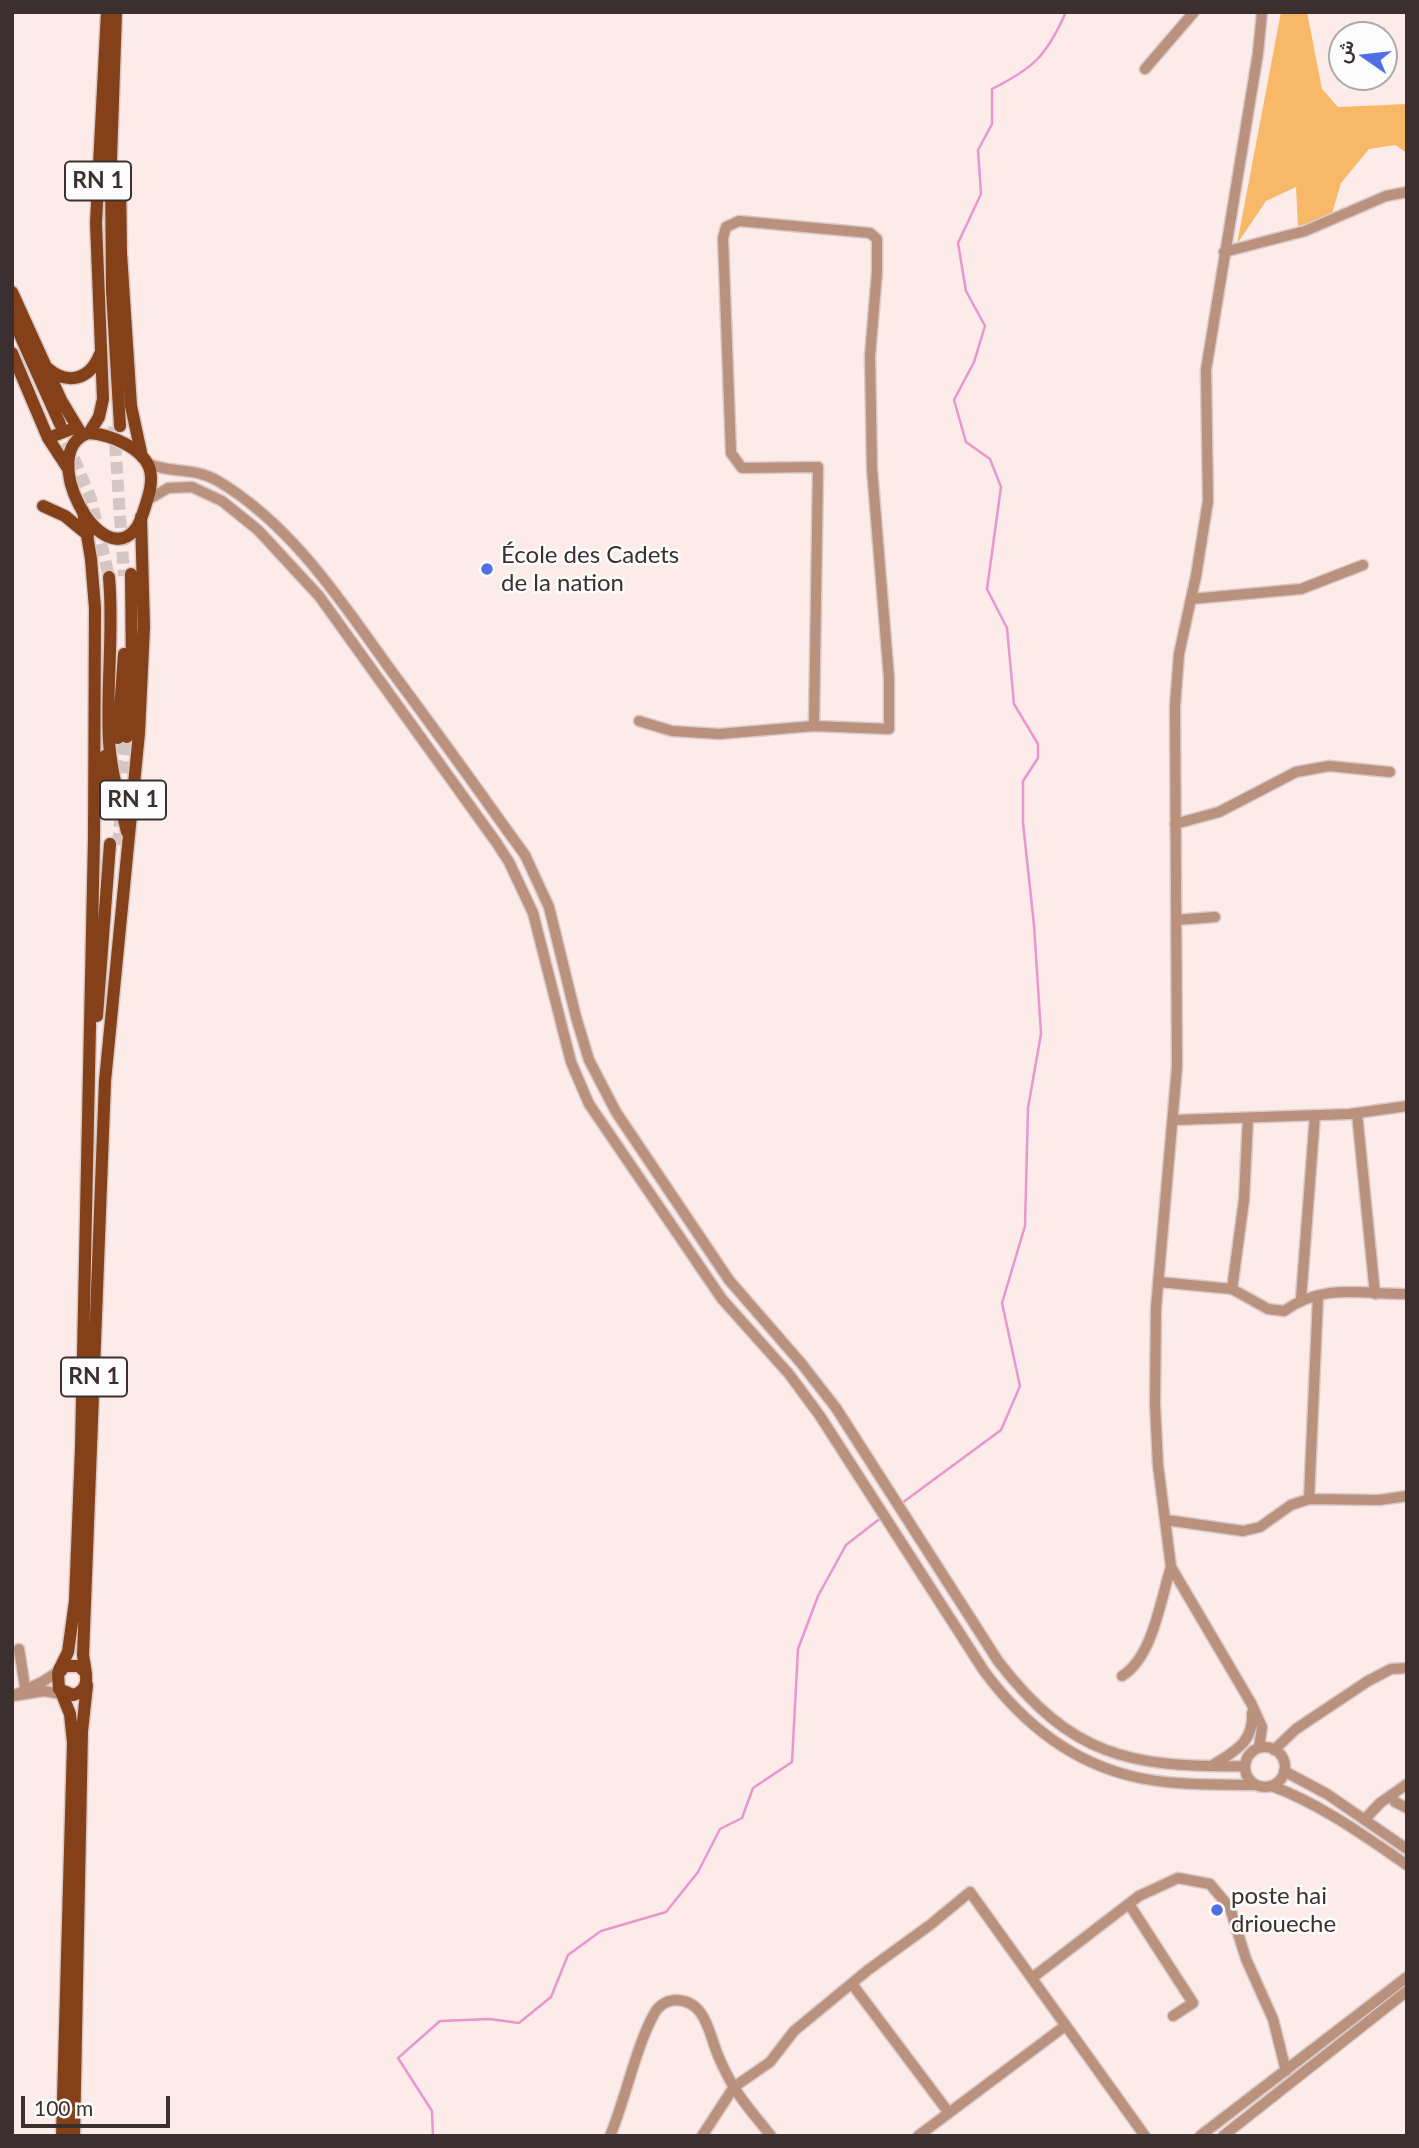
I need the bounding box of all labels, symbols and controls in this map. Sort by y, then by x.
north arrow [1328,21,1398,91]
text: ش [1330,37,1358,65]
road number: RN 1 [65,162,131,200]
place label: École des Cadets de la nation [501,541,679,597]
marker: École des Cadets de la nation [479,561,495,577]
road number: RN 1 [100,780,166,820]
road number: RN 1 [61,1358,127,1396]
place label: poste hai drioueche [1231,1882,1336,1938]
marker: poste hai drioueche [1209,1902,1225,1918]
scale bar [24,2082,173,2126]
text: 100 m [34,2095,93,2120]

